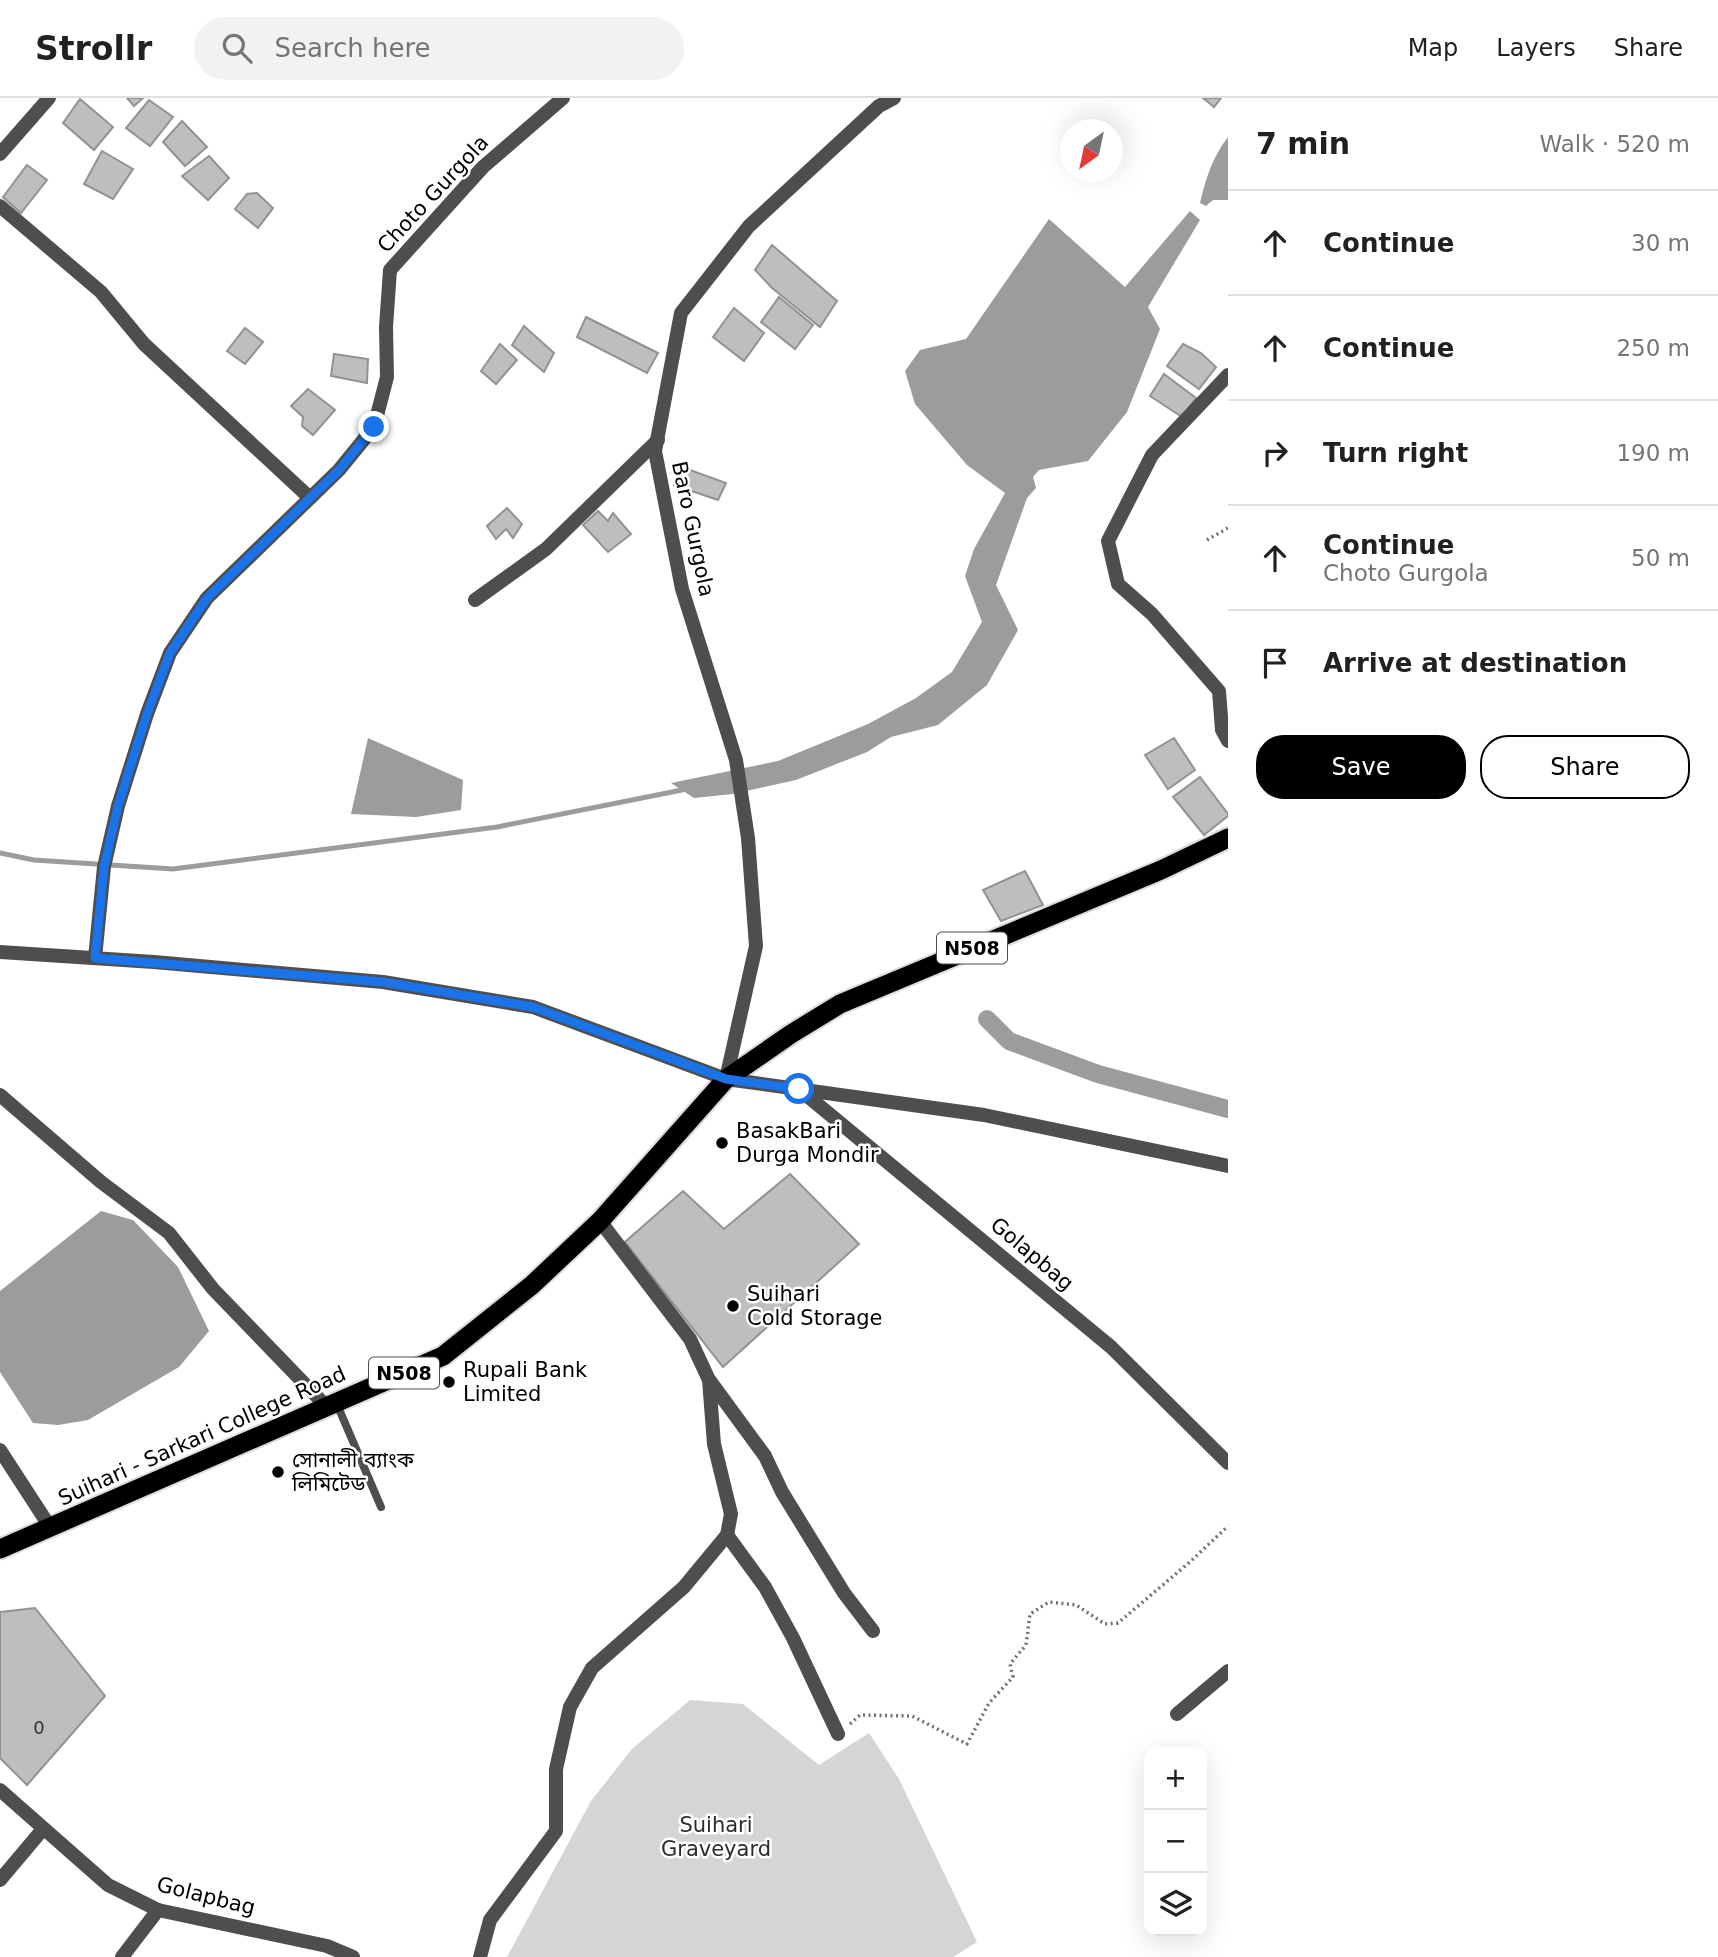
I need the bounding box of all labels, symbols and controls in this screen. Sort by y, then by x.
search box [194,17,684,80]
text: Strollr [35,29,152,68]
icon: search [218,29,256,67]
text: Search here [274,33,431,63]
text: Map [1408,34,1458,62]
text: Layers [1496,34,1576,62]
text: Share [1614,34,1683,62]
north arrow [1060,119,1123,182]
text: 7 min [1256,126,1350,161]
street label: Choto Gurgola [373,130,493,258]
text: Walk · 520 m [1539,131,1690,157]
icon: ahead [1256,224,1294,262]
text: Continue [1323,228,1454,258]
text: 30 m [1631,230,1690,256]
icon: ahead [1256,329,1294,367]
text: Continue [1323,333,1454,363]
text: 250 m [1616,335,1690,361]
route end [358,411,389,442]
icon: right [1256,434,1294,472]
text: Turn right [1323,438,1468,468]
text: 190 m [1616,440,1690,466]
street label: Baro Gurgola [667,459,719,599]
text: Continue [1323,530,1454,560]
icon: ahead [1256,539,1294,577]
text: 50 m [1631,545,1690,571]
text: Choto Gurgola [1323,560,1489,586]
icon: arrive [1256,644,1294,682]
text: Arrive at destination [1323,648,1627,678]
button: Save [1256,735,1466,799]
button: Share [1480,735,1690,799]
road number: N508 [937,932,1007,964]
route start [783,1073,814,1104]
place label: BasakBari Durga Mondir [736,1119,879,1167]
marker: BasakBari Durga Mondir [714,1135,730,1151]
street label: Golapbag [986,1212,1078,1296]
place label: Suihari Cold Storage [747,1282,883,1330]
marker: Suihari Cold Storage [725,1298,741,1314]
road number: N508 [369,1358,439,1388]
place label: Rupali Bank Limited [463,1358,588,1406]
street label: Suihari - Sarkari College Road [54,1362,350,1510]
marker: Rupali Bank Limited [441,1374,457,1390]
place label: সোনালী ব্যাংক লিমিটেড [291,1448,415,1496]
marker: সোনালী ব্যাংক লিমিটেড [270,1464,286,1480]
house number: 0 [33,1717,45,1738]
map controls [1144,1747,1207,1936]
button: + [1144,1747,1207,1810]
button: − [1144,1810,1207,1873]
park label: Suihari Graveyard [661,1813,771,1861]
street label: Golapbag [154,1872,258,1920]
button: layers [1144,1873,1207,1936]

